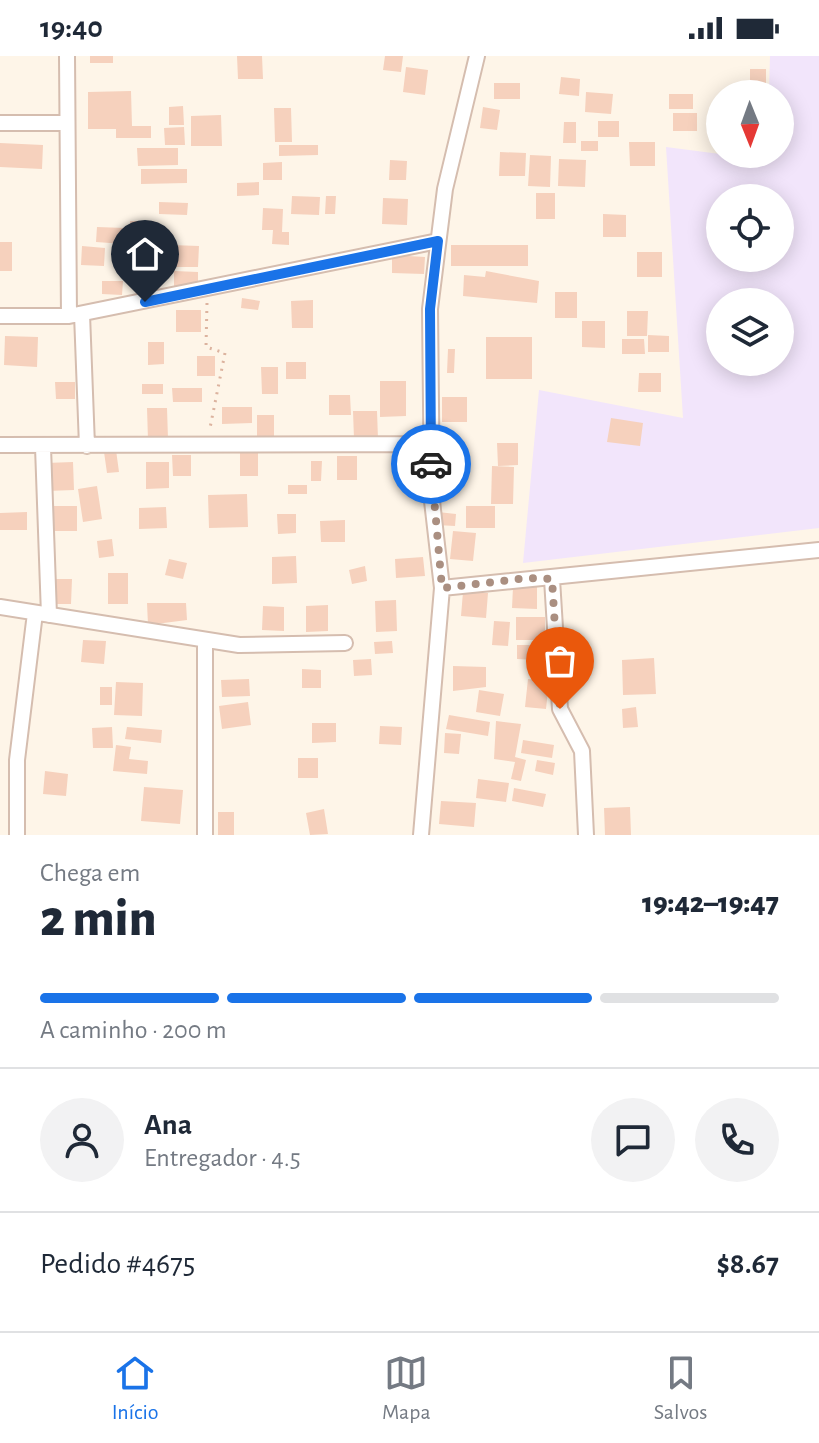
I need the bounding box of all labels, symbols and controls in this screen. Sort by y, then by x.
text: 19:40 [40,13,103,43]
north arrow [706,80,794,168]
map controls [706,80,794,376]
button: locate [706,184,794,272]
pin [111,220,179,302]
icon: home [123,232,167,276]
button: layers [706,288,794,376]
courier [391,424,471,504]
icon: car [409,442,453,486]
pin [526,627,594,709]
icon: bag [538,639,582,683]
text: Chega em [40,860,140,886]
text: 19:42–19:47 [642,888,779,918]
text: 2 min [40,893,156,945]
text: A caminho · 200 m [40,1017,227,1043]
button: person [40,1098,124,1182]
button: chat [591,1098,675,1182]
button: phone [695,1098,779,1182]
text: Ana [144,1110,192,1140]
text: Entregador · 4.5 [144,1145,301,1171]
text: Pedido #4675 [40,1249,195,1279]
text: $8.67 [716,1249,779,1279]
tab: Início [112,1351,159,1425]
tab: Mapa [382,1351,431,1425]
tab: Salvos [654,1351,707,1425]

